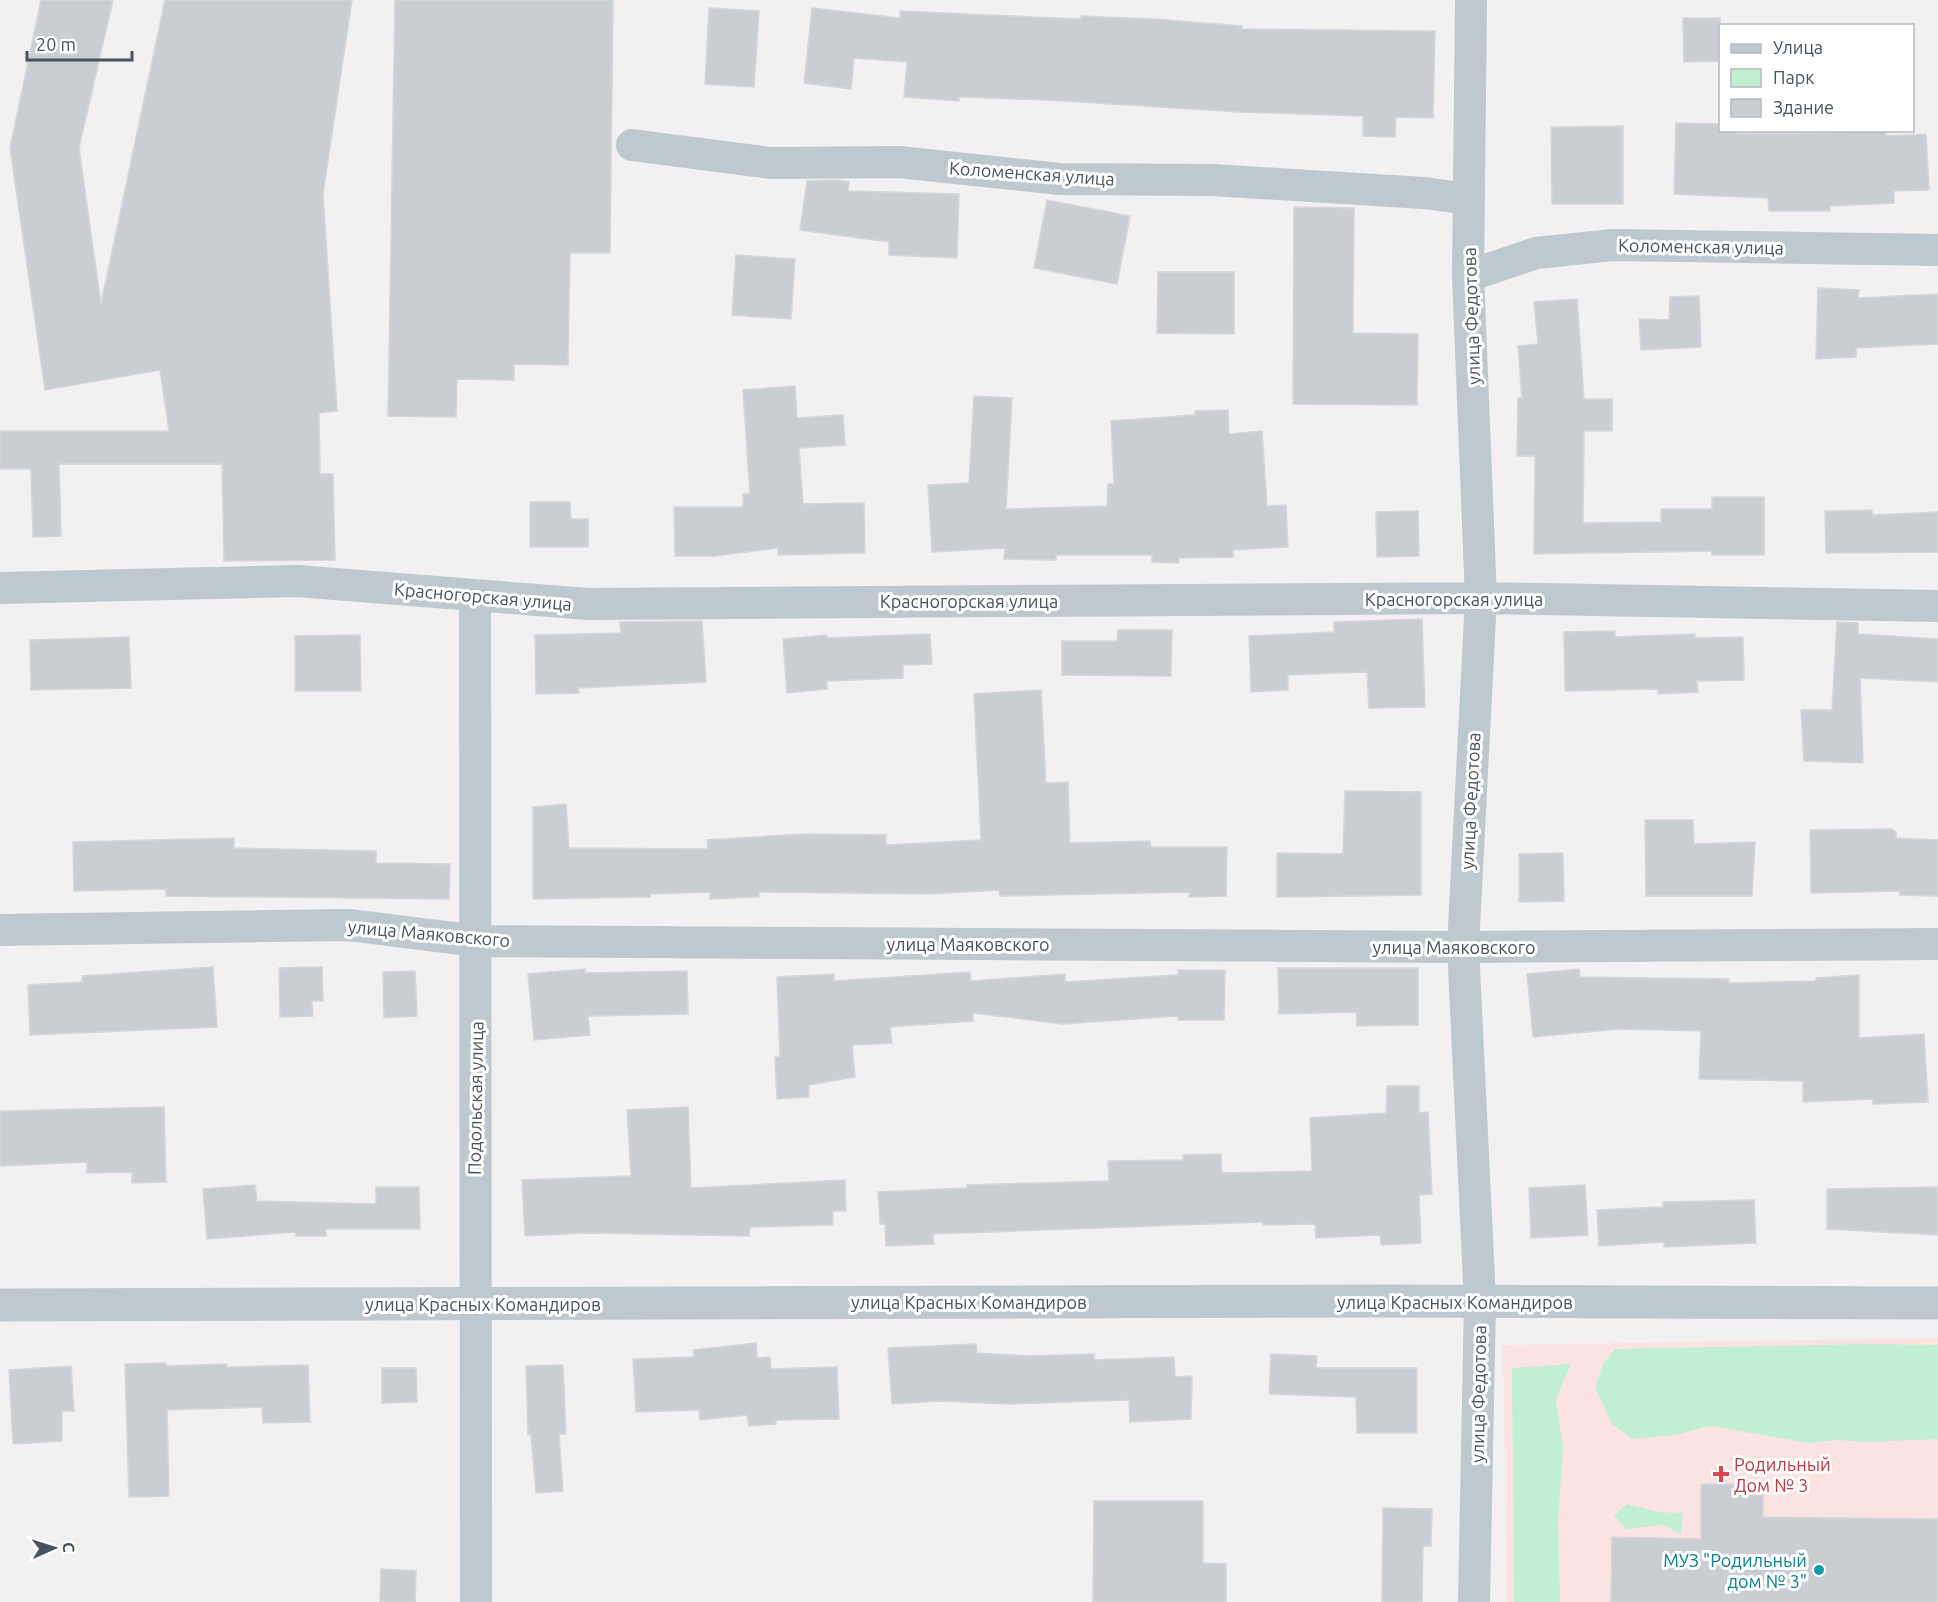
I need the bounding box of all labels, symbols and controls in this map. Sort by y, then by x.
scale bar [27,24,132,62]
legend [1719,24,1914,132]
text: 20 m [36,34,76,54]
text: Улица [1773,37,1823,57]
text: Парк [1773,67,1814,87]
text: Здание [1773,97,1834,117]
street label: Коломенская улица [949,157,1115,189]
street label: Коломенская улица [1618,235,1784,257]
street label: улица Федотова [1459,247,1483,385]
street label: Красногорская улица [393,578,573,614]
street label: Красногорская улица [1365,589,1543,609]
street label: Красногорская улица [880,591,1058,611]
street label: улица Федотова [1456,732,1484,870]
street label: улица Маяковского [347,916,511,950]
street label: улица Маяковского [887,934,1049,954]
street label: улица Маяковского [1373,937,1535,957]
street label: Подольская улица [464,1021,486,1175]
street label: улица Красных Командиров [851,1292,1087,1312]
street label: улица Красных Командиров [1337,1292,1573,1312]
street label: улица Красных Командиров [365,1294,601,1314]
street label: улица Федотова [1467,1325,1489,1463]
place label: Родильный Дом № 3 [1734,1454,1831,1495]
marker: Родильный Дом № 3 [1712,1465,1730,1483]
north arrow [24,1518,84,1578]
text: С [60,1542,78,1553]
place label: МУЗ "Родильный дом № 3" [1663,1550,1807,1591]
marker: МУЗ "Родильный дом № 3" [1812,1563,1826,1577]

